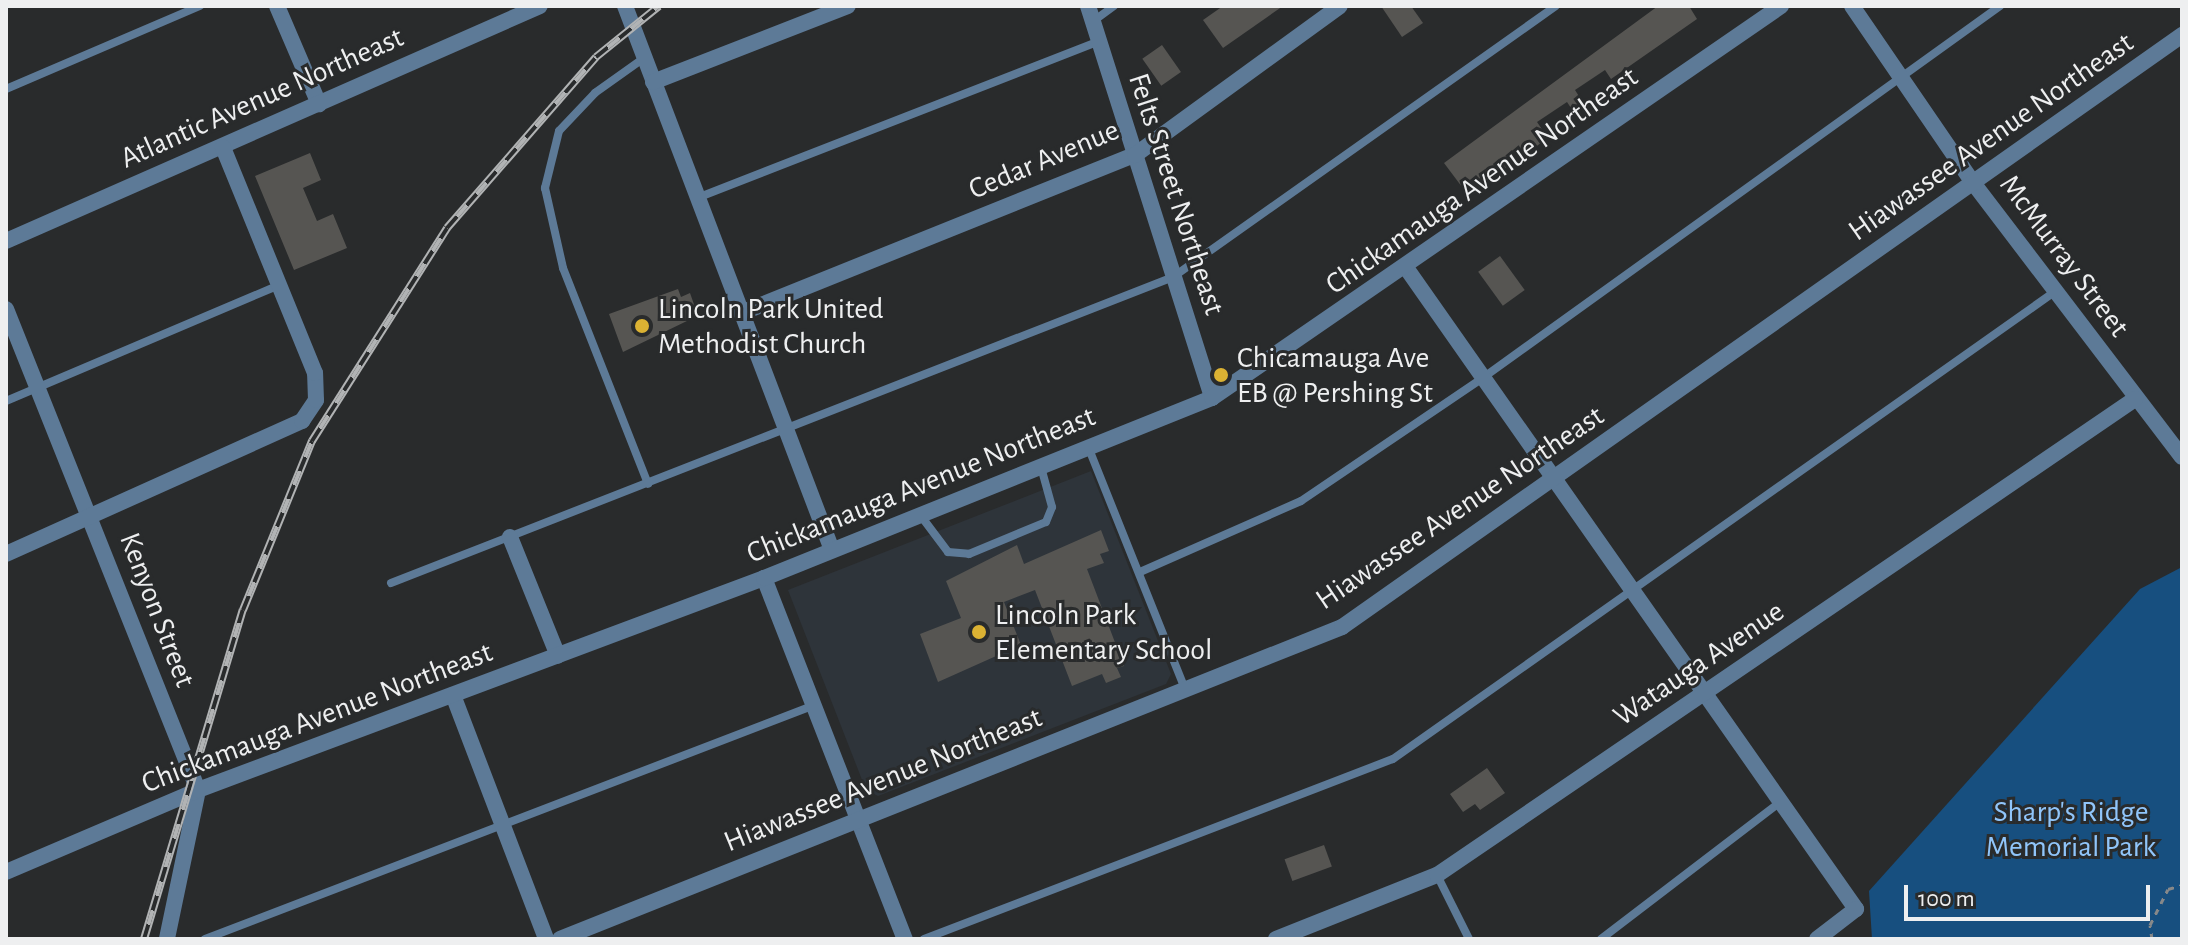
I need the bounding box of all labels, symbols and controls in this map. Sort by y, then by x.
street label: Atlantic Avenue Northeast [115,19,409,177]
street label: Hiawassee Avenue Northeast [1842,25,2140,249]
street label: Chickamauga Avenue Northeast [1319,59,1645,303]
street label: Felts Street Northeast [1120,69,1232,319]
street label: Cedar Avenue [963,112,1125,208]
street label: McMurray Street [1991,168,2137,344]
place label: Lincoln Park United Methodist Church [658,291,884,362]
marker: Lincoln Park United Methodist Church [633,317,651,335]
place label: Chicamauga Ave EB @ Pershing St [1237,340,1433,410]
marker: Chicamauga Ave EB @ Pershing St [1212,366,1230,384]
street label: Chickamauga Avenue Northeast [741,398,1101,572]
street label: Hiawassee Avenue Northeast [1309,398,1611,618]
street label: Kenyon Street [111,528,203,692]
street label: Watauga Avenue [1607,594,1791,734]
place label: Lincoln Park Elementary School [995,597,1212,668]
marker: Lincoln Park Elementary School [970,623,988,641]
street label: Chickamauga Avenue Northeast [137,634,497,802]
street label: Hiawassee Avenue Northeast [719,700,1047,860]
park label: Sharp's Ridge Memorial Park [1986,794,2156,864]
scale bar [1908,869,2154,919]
text: 100 m [1918,887,1975,911]

